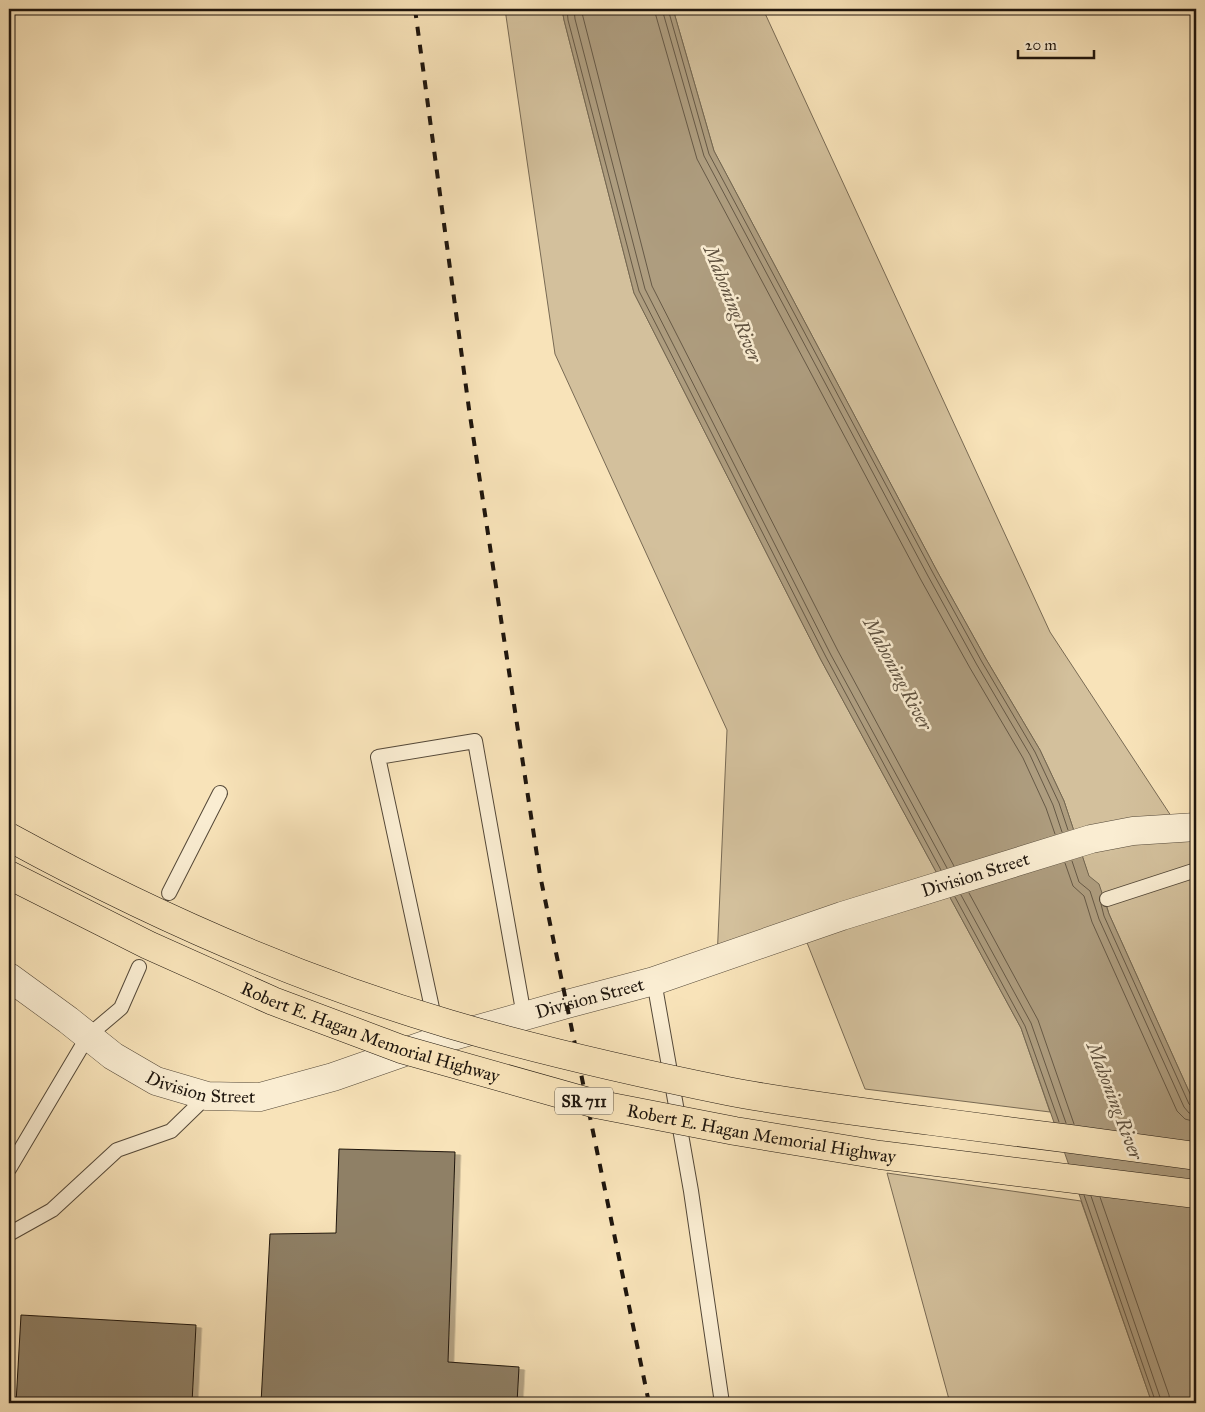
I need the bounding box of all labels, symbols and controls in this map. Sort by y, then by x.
scale bar [1018,28,1094,60]
text: 20 m [1025,36,1057,54]
water label: Mahoning River [698,240,767,367]
water label: Mahoning River [858,612,938,735]
street label: Division Street [919,848,1033,902]
street label: Division Street [533,973,647,1023]
street label: Robert E. Hagan Memorial Highway [237,977,503,1087]
water label: Mahoning River [1081,1037,1148,1164]
street label: Division Street [142,1066,256,1108]
road number: SR 711 [555,1088,613,1114]
street label: Robert E. Hagan Memorial Highway [625,1099,898,1168]

